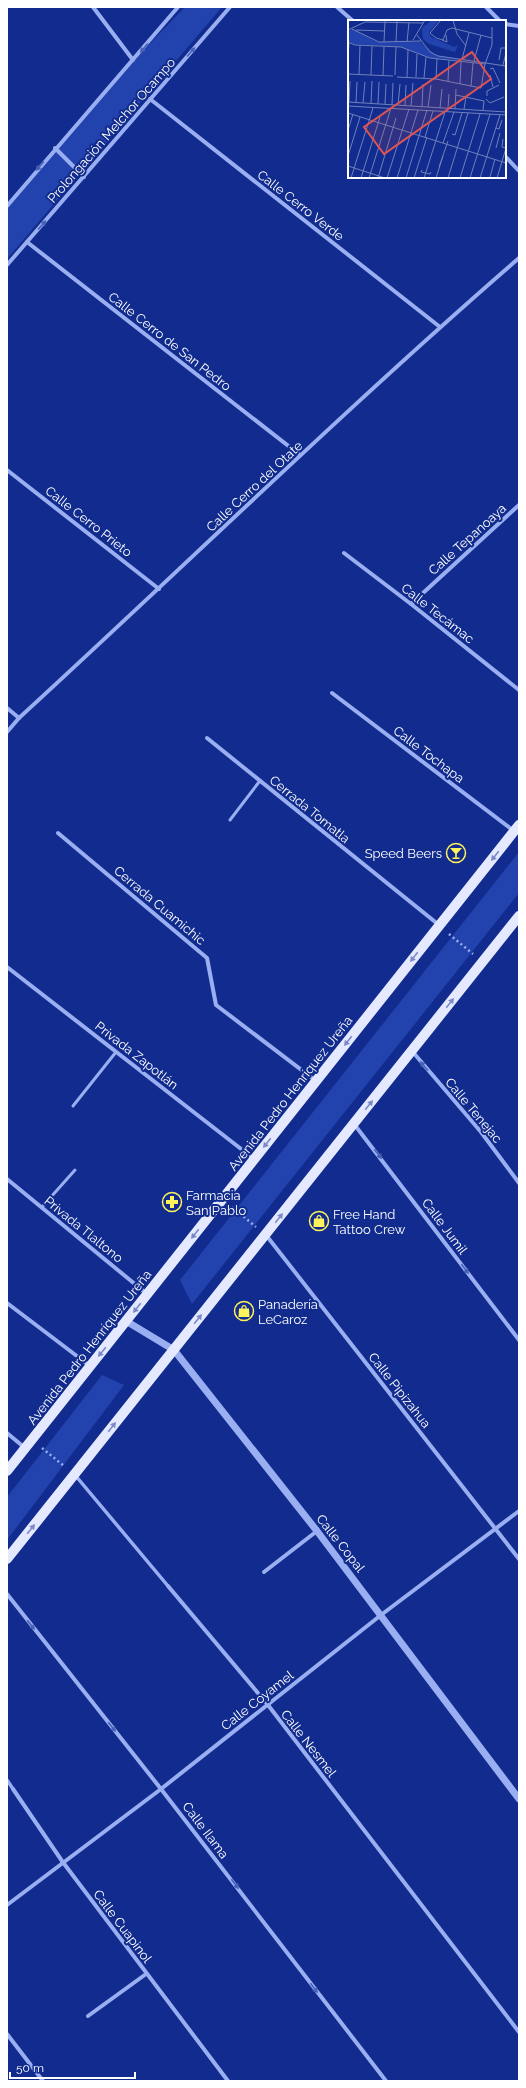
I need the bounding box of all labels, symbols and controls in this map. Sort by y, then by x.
inset map [348,20,506,178]
one-way arrow [139,42,148,53]
one-way arrow [186,47,195,57]
street label: Prolongación Melchor Ocampo [44,55,179,206]
one-way arrow [35,161,44,172]
street label: Calle Cerro Verde [254,167,347,244]
one-way arrow [37,220,47,230]
street label: Calle Cerro de San Pedro [105,289,234,394]
street label: Calle Cerro del Otate [203,438,306,535]
street label: Calle Cerro Prieto [42,483,135,560]
street label: Calle Tepanoaya [426,501,509,578]
street label: Calle Tecámac [398,580,477,646]
street label: Calle Tochapa [390,723,467,786]
street label: Cerrada Tomatla [266,772,353,846]
bar icon: Speed Beers [445,842,467,864]
place label: Speed Beers [365,846,442,861]
one-way arrow [490,850,499,861]
street label: Cerrada Cuamichic [111,863,208,948]
one-way arrow [410,952,418,963]
one-way arrow [445,998,454,1009]
street label: Avenida Pedro Henríquez Ureña [225,1013,355,1174]
street label: Privada Zapotlán [92,1018,181,1092]
one-way arrow [343,1036,352,1047]
one-way arrow [419,1060,428,1071]
street label: Calle Tenejac [442,1075,505,1146]
one-way arrow [364,1099,373,1110]
one-way arrow [263,1138,271,1149]
one-way arrow [373,1149,382,1160]
place label: Farmacia San Pablo [186,1188,247,1218]
pharmacy icon: Farmacia San Pablo [161,1191,183,1213]
street label: Privada Tlaltono [41,1193,126,1266]
street label: Calle Jumil [419,1195,471,1257]
place label: Free Hand Tattoo Crew [333,1207,406,1237]
shop icon: Free Hand Tattoo Crew [308,1210,330,1232]
one-way arrow [275,1212,283,1223]
one-way arrow [191,1228,200,1239]
one-way arrow [461,1263,469,1274]
street label: Avenida Pedro Henríquez Ureña [24,1267,154,1428]
place label: Panadería LeCaroz [258,1297,318,1327]
shop icon: Panadería LeCaroz [233,1300,255,1322]
one-way arrow [132,1302,141,1313]
one-way arrow [194,1314,202,1325]
one-way arrow [97,1346,106,1357]
street label: Calle Pipizahua [365,1350,434,1431]
one-way arrow [108,1422,117,1433]
street label: Calle Copal [313,1511,368,1576]
one-way arrow [27,1523,36,1534]
one-way arrow [27,1619,36,1630]
street label: Calle Coyamel [218,1667,297,1733]
street label: Calle Nesmel [278,1707,340,1780]
one-way arrow [108,1721,117,1732]
street label: Calle Ilama [179,1799,232,1862]
one-way arrow [231,1879,239,1890]
street label: Calle Cuapinol [90,1887,155,1966]
one-way arrow [310,1982,318,1993]
scale bar [10,2054,135,2080]
text: 50 m [16,2061,44,2075]

